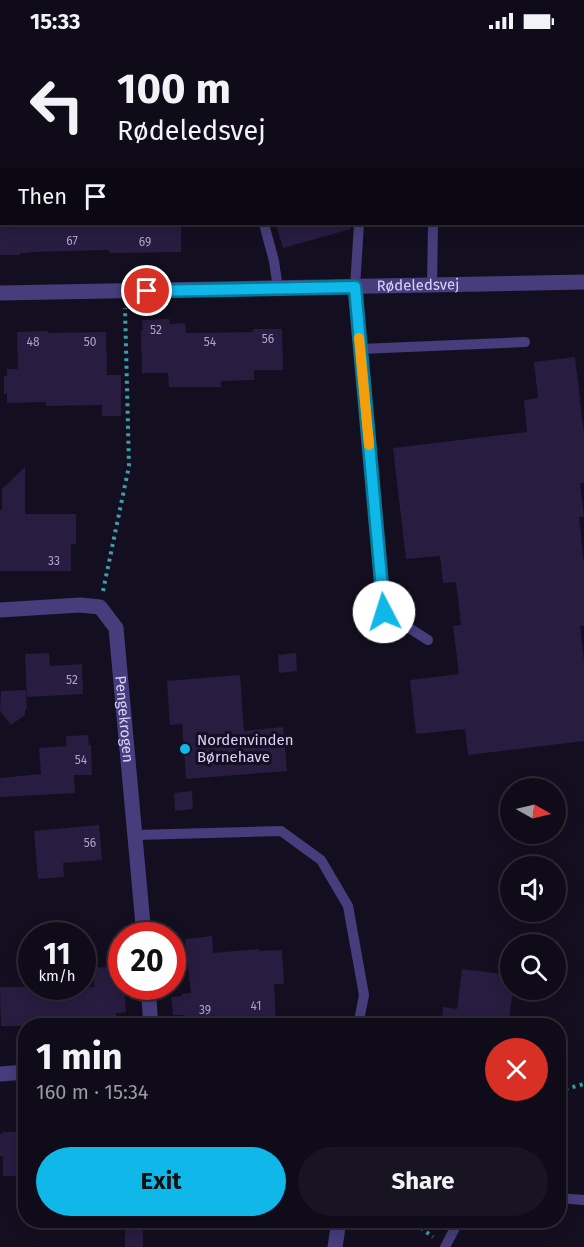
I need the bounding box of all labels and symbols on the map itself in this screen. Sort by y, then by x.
house number: 67 [66,234,78,248]
house number: 69 [139,235,151,249]
pin [121,265,172,316]
street label: Rødeledsvej [376,275,459,295]
house number: 52 [150,323,162,337]
house number: 56 [262,332,274,346]
house number: 48 [27,335,40,349]
house number: 50 [84,335,97,349]
house number: 54 [204,335,217,349]
house number: 33 [48,554,60,568]
position arrow [352,580,416,644]
house number: 52 [66,673,78,687]
street label: Pengekrogen [111,675,137,763]
place label: Nordenvinden Børnehave [197,731,294,766]
marker: Nordenvinden Børnehave [178,742,192,756]
house number: 54 [75,753,88,767]
north arrow [500,778,566,844]
house number: 56 [84,836,96,850]
speed limit sign: 20 [108,922,186,1000]
house number: 41 [251,999,261,1013]
house number: 39 [199,1003,211,1017]

